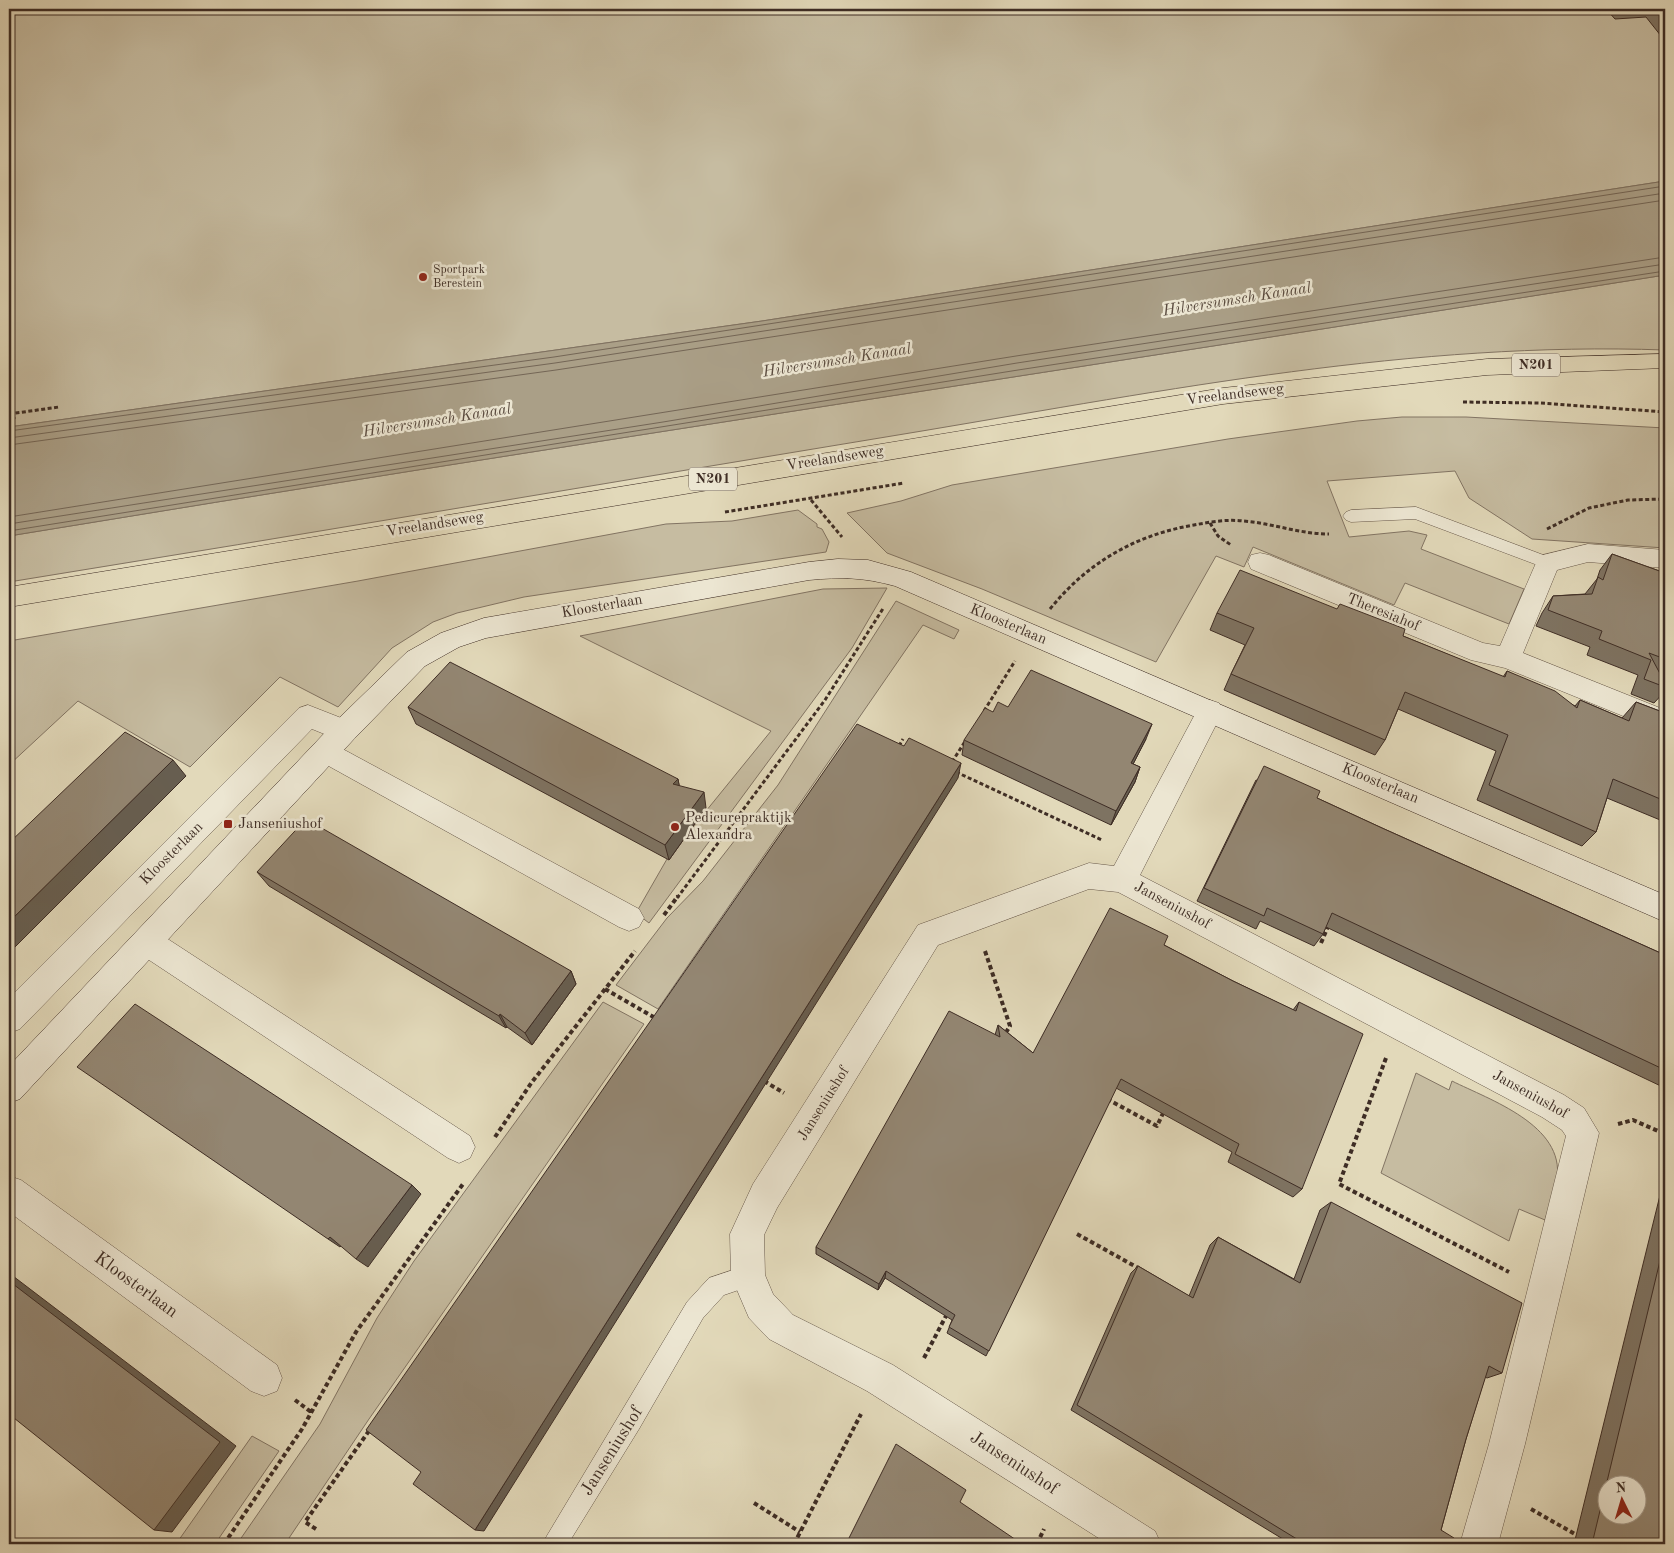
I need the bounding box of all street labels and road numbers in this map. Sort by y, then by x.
road number: N201 [1512,354,1560,376]
street label: Vreelandseweg [1185,382,1285,408]
street label: Vreelandseweg [785,444,885,474]
road number: N201 [689,468,737,490]
street label: Vreelandseweg [385,510,485,540]
street label: Kloosterlaan [560,592,644,622]
street label: Theresiahof [1344,592,1423,635]
street label: Kloosterlaan [967,602,1049,648]
street label: Kloosterlaan [1339,761,1421,807]
street label: Kloosterlaan [138,820,206,888]
street label: Janseniushof [1131,880,1214,933]
street label: Janseniushof [795,1063,853,1144]
street label: Janseniushof [1490,1068,1571,1122]
street label: Kloosterlaan [91,1249,181,1321]
street label: Janseniushof [578,1402,647,1499]
street label: Janseniushof [967,1428,1062,1499]

